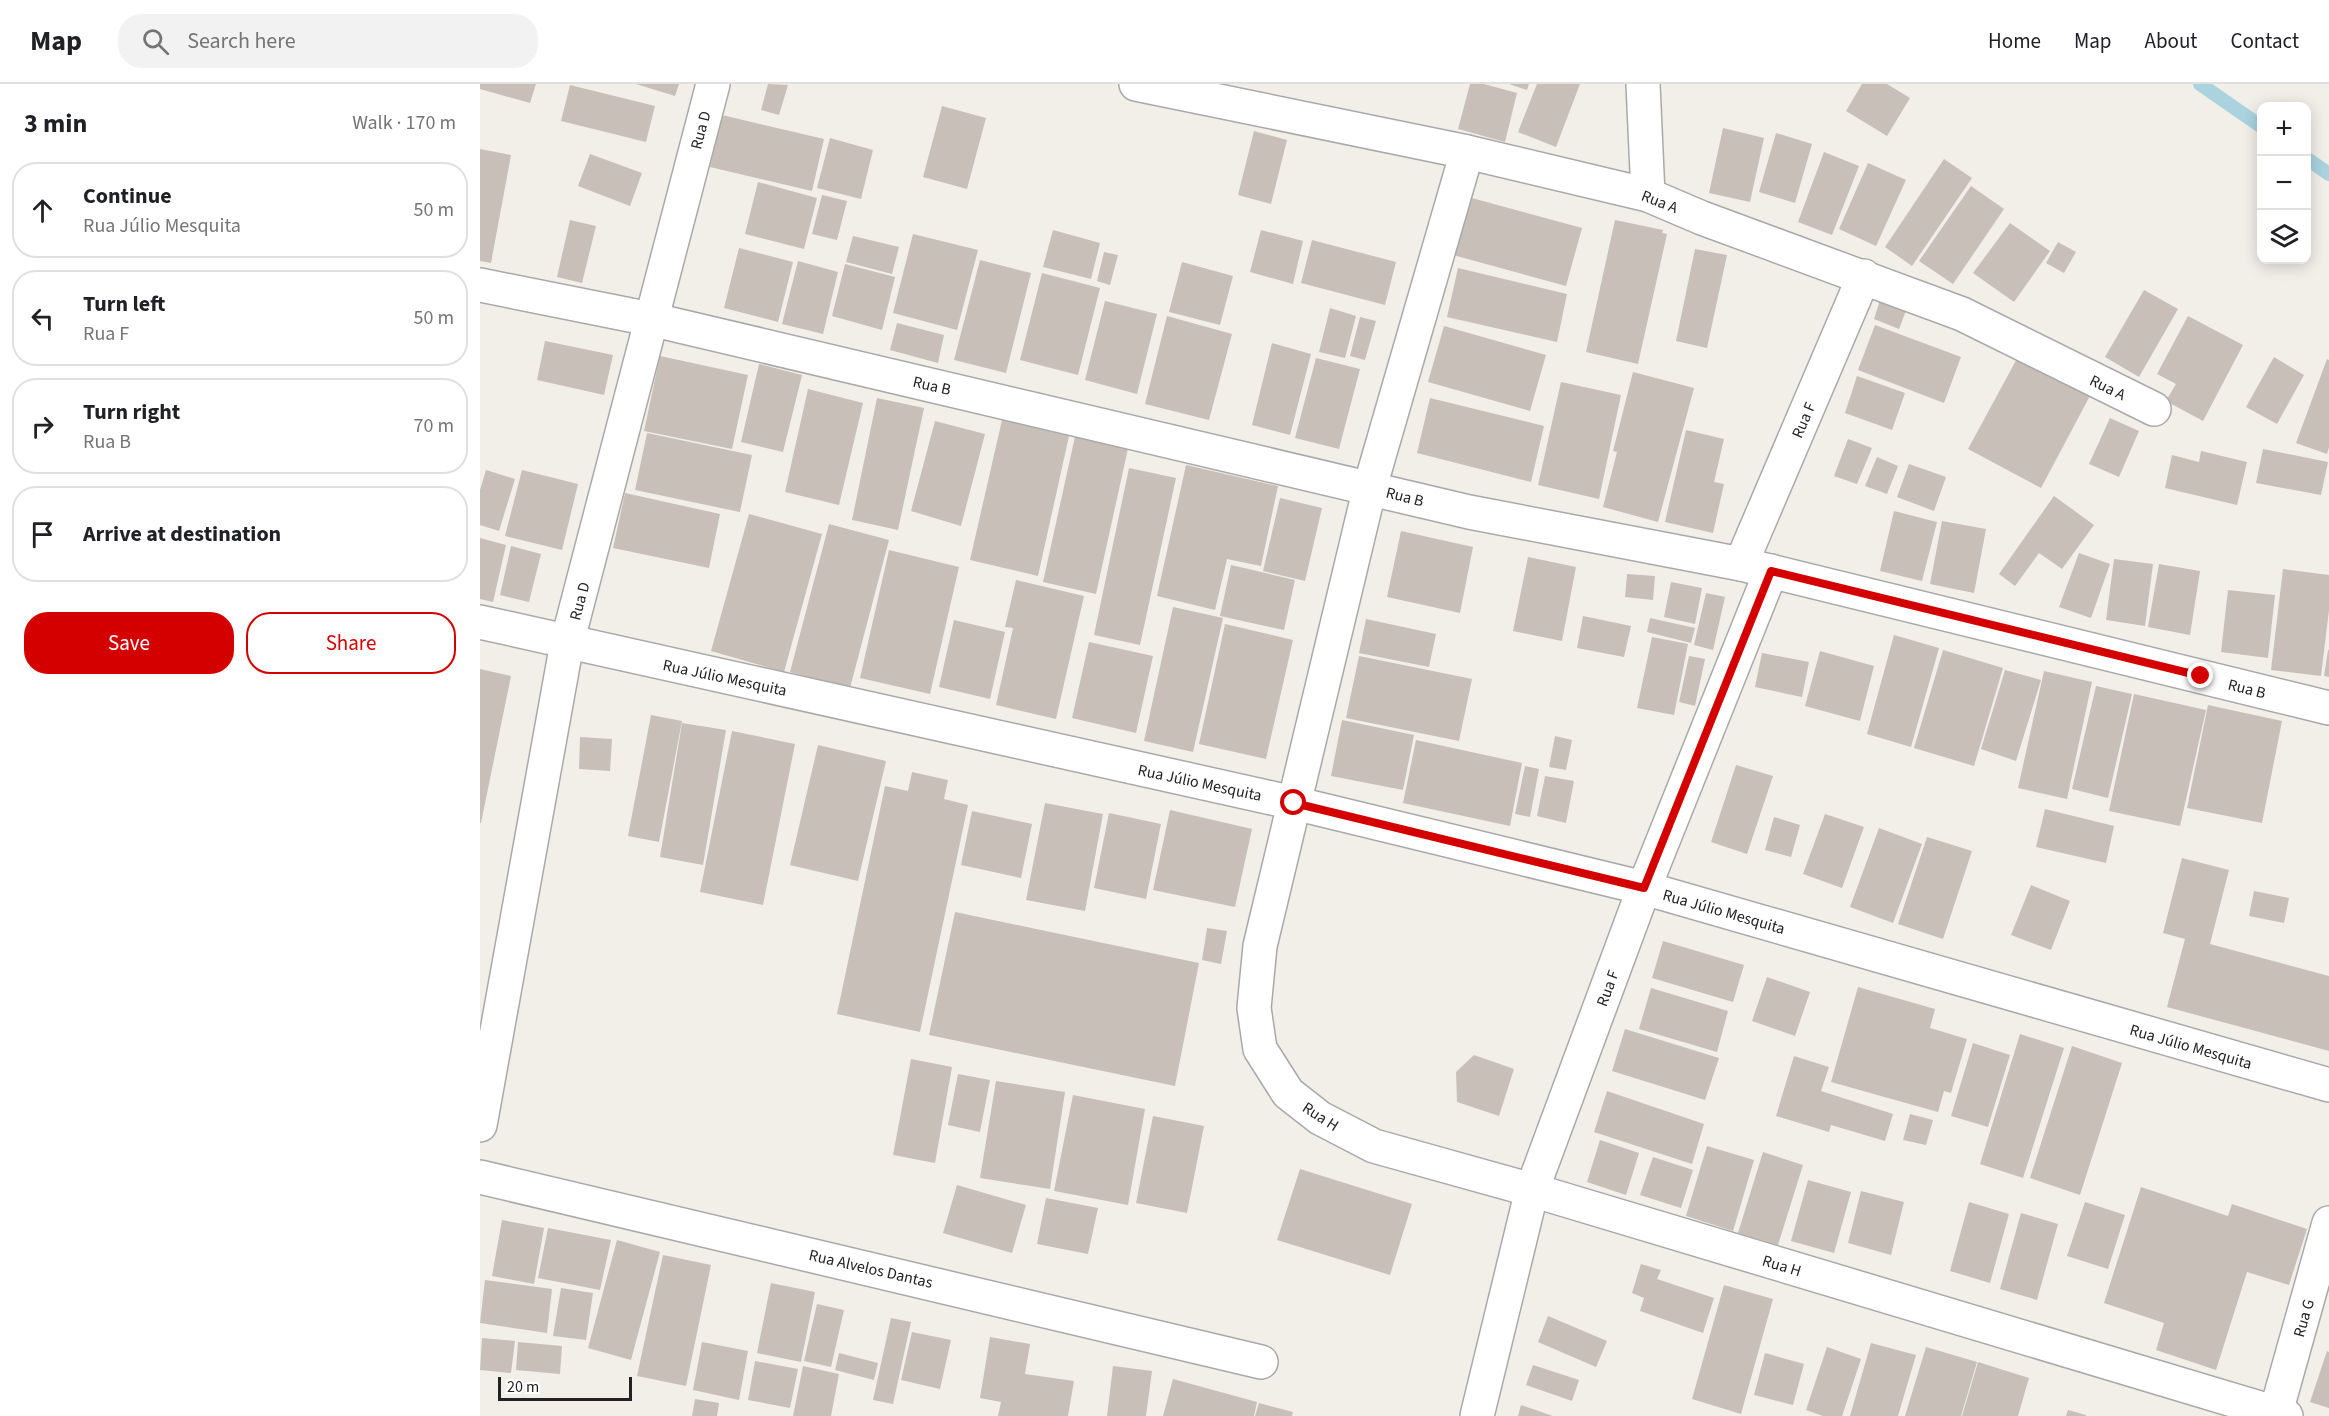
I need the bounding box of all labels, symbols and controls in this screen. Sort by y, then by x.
search box [118,14,538,68]
text: Map [30,21,82,61]
icon: search [139,25,172,58]
text: Search here [187,25,296,57]
text: Home [1988,26,2041,56]
text: Map [2074,26,2112,56]
text: About [2145,26,2197,56]
text: Contact [2230,26,2299,56]
map controls [2257,102,2311,264]
button: + [2257,102,2311,156]
text: 3 min [24,105,87,142]
street label: Rua D [685,108,717,152]
text: Walk · 170 m [352,109,456,137]
button: − [2257,156,2311,210]
text: Continue [83,180,172,212]
street label: Rua A [1638,185,1681,219]
icon: ahead [26,194,59,227]
text: 50 m [414,196,454,224]
button: layers [2257,210,2311,264]
text: Rua Júlio Mesquita [83,212,241,240]
text: Turn left [83,288,165,320]
icon: left [26,302,59,335]
text: 50 m [414,304,454,332]
text: Rua F [83,320,129,348]
street label: Rua A [2086,370,2130,406]
street label: Rua B [911,371,953,401]
text: Turn right [83,396,180,428]
street label: Rua F [1787,399,1821,442]
icon: right [26,410,59,443]
text: 70 m [414,412,454,440]
text: Rua B [83,428,131,456]
street label: Rua B [1383,482,1426,512]
icon: arrive [26,518,59,551]
text: Arrive at destination [83,518,281,550]
street label: Rua D [564,579,596,623]
button: Save [24,612,234,674]
button: Share [246,612,456,674]
street label: Rua Júlio Mesquita [661,654,789,702]
route end [2187,662,2213,688]
street label: Rua B [2225,674,2268,704]
street label: Rua Júlio Mesquita [1136,759,1264,807]
route start [1280,789,1306,815]
street label: Rua Júlio Mesquita [1660,884,1787,940]
street label: Rua F [1591,967,1625,1009]
street label: Rua Júlio Mesquita [2127,1019,2254,1075]
street label: Rua H [1298,1097,1343,1137]
street label: Rua Alvelos Dantas [807,1244,935,1294]
street label: Rua H [1760,1250,1804,1282]
street label: Rua G [2288,1297,2320,1340]
scale bar [498,1374,632,1402]
text: 20 m [507,1376,539,1398]

